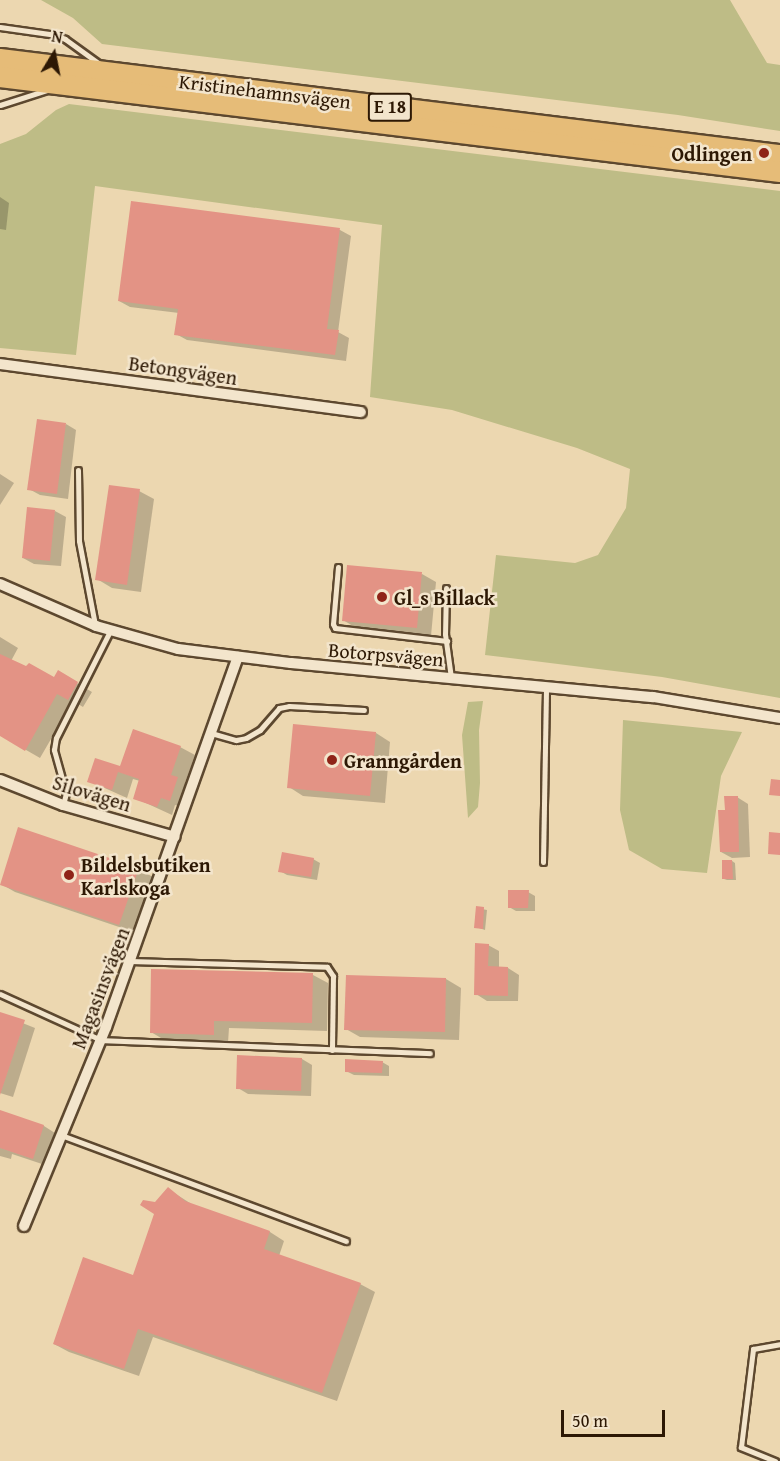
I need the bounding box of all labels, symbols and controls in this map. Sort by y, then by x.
north arrow [24,24,84,84]
text: N [50,24,64,49]
street label: Kristinehamnsvägen [178,69,352,113]
road number: E 18 [368,92,412,122]
place label: Odlingen [672,141,752,165]
marker: Odlingen [757,146,771,160]
street label: Betongvägen [127,351,239,389]
place label: Gl_s Billack [394,585,495,609]
marker: Gl_s Billack [375,590,389,604]
street label: Botorpsvägen [327,637,445,671]
place label: Granngården [344,748,462,772]
marker: Granngården [325,753,339,767]
street label: Silovägen [50,770,134,816]
place label: Bildelsbutiken Karlskoga [81,852,211,899]
marker: Bildelsbutiken Karlskoga [62,868,76,882]
street label: Magasinsvägen [66,924,134,1052]
scale bar [564,1398,668,1436]
text: 50 m [572,1407,608,1434]

